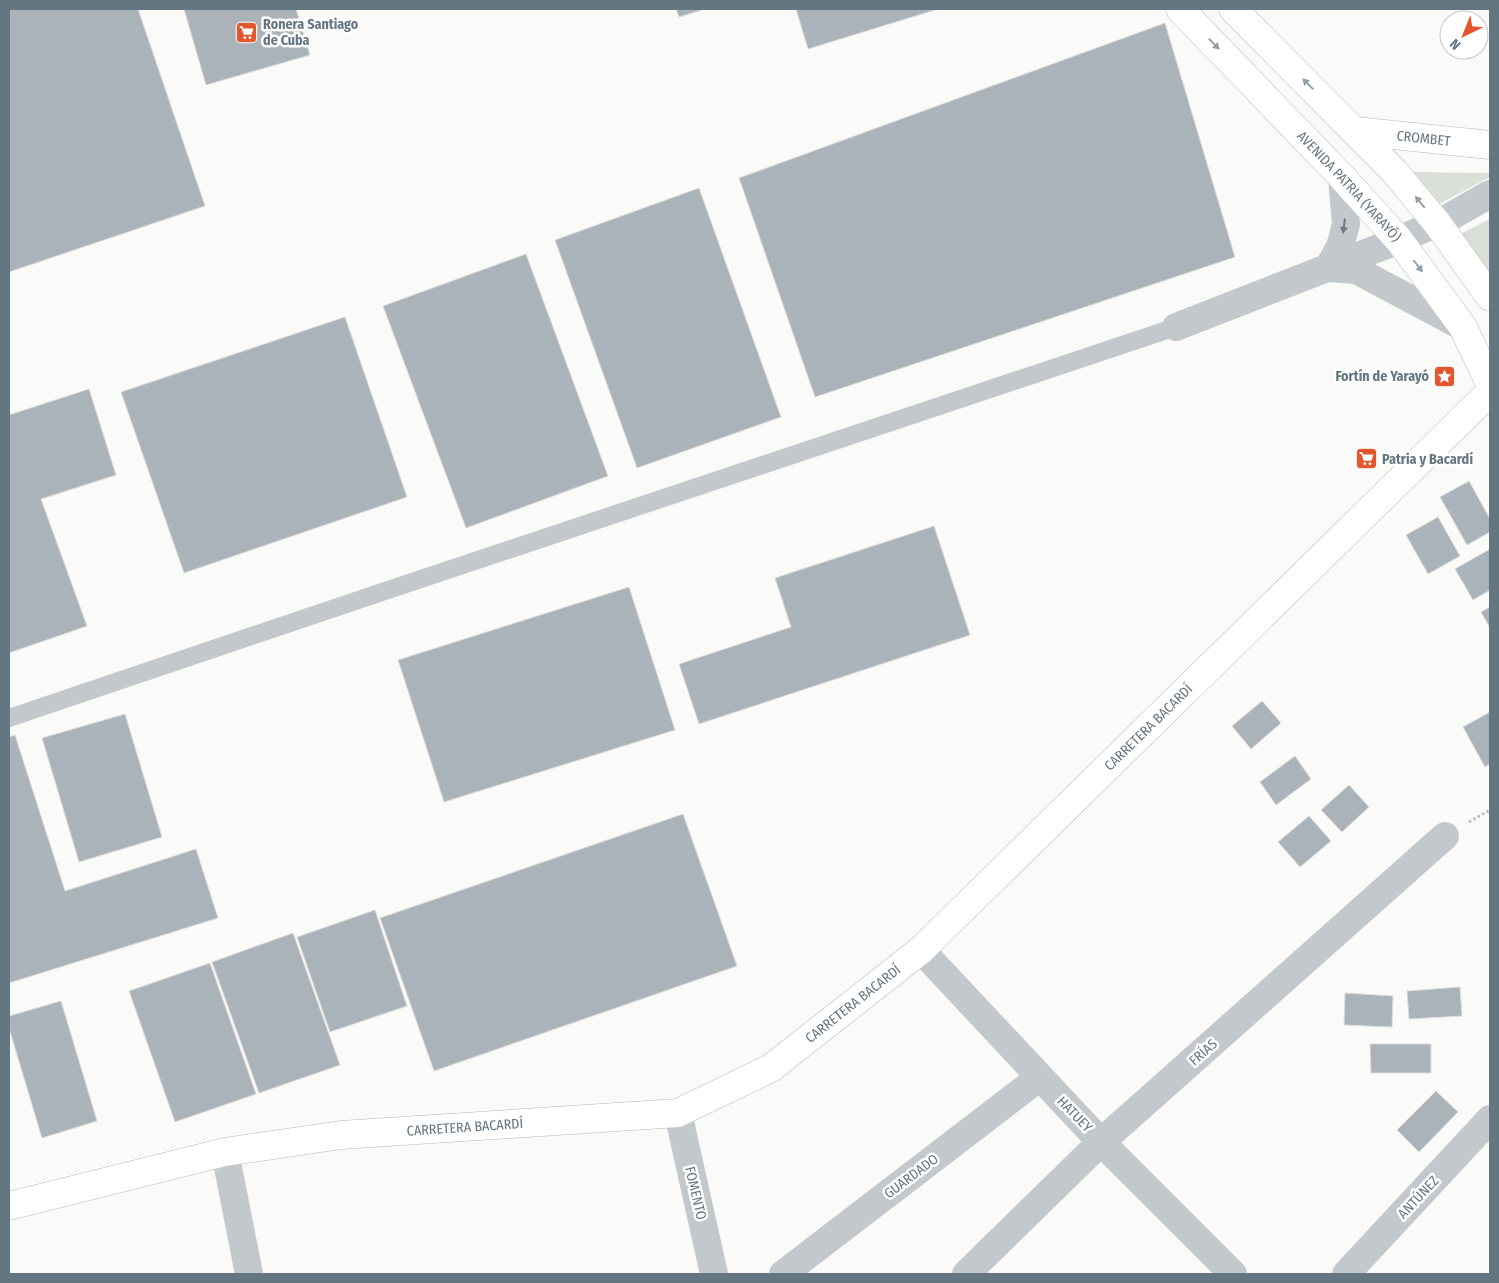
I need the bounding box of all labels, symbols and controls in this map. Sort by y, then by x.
north arrow [1439,10,1489,60]
place label: Ronera Santiago de Cuba [263,16,359,49]
supermarket icon: Ronera Santiago de Cuba [235,20,259,44]
text: N [1447,35,1464,53]
one-way arrow [1208,37,1220,49]
one-way arrow [1303,78,1315,90]
street label: CROMBET [1396,127,1452,150]
street label: AVENIDA PATRIA (YARAYÓ) [1293,128,1404,245]
one-way arrow [1414,196,1425,209]
one-way arrow [1340,218,1348,234]
one-way arrow [1413,259,1424,272]
place icon: Fortín de Yarayó [1433,364,1457,388]
place label: Fortín de Yarayó [1335,368,1430,385]
supermarket icon: Patria y Bacardí [1354,447,1378,471]
place label: Patria y Bacardí [1382,451,1473,468]
street label: CARRETERA BACARDÍ [1101,680,1196,774]
street label: CARRETERA BACARDÍ [802,960,904,1047]
street label: FRÍAS [1185,1035,1221,1069]
street label: HATUEY [1053,1093,1096,1136]
street label: CARRETERA BACARDÍ [406,1114,524,1140]
street label: GUARDADO [881,1150,942,1202]
street label: FOMENTO [681,1165,710,1222]
street label: ANTÚNEZ [1394,1172,1443,1222]

